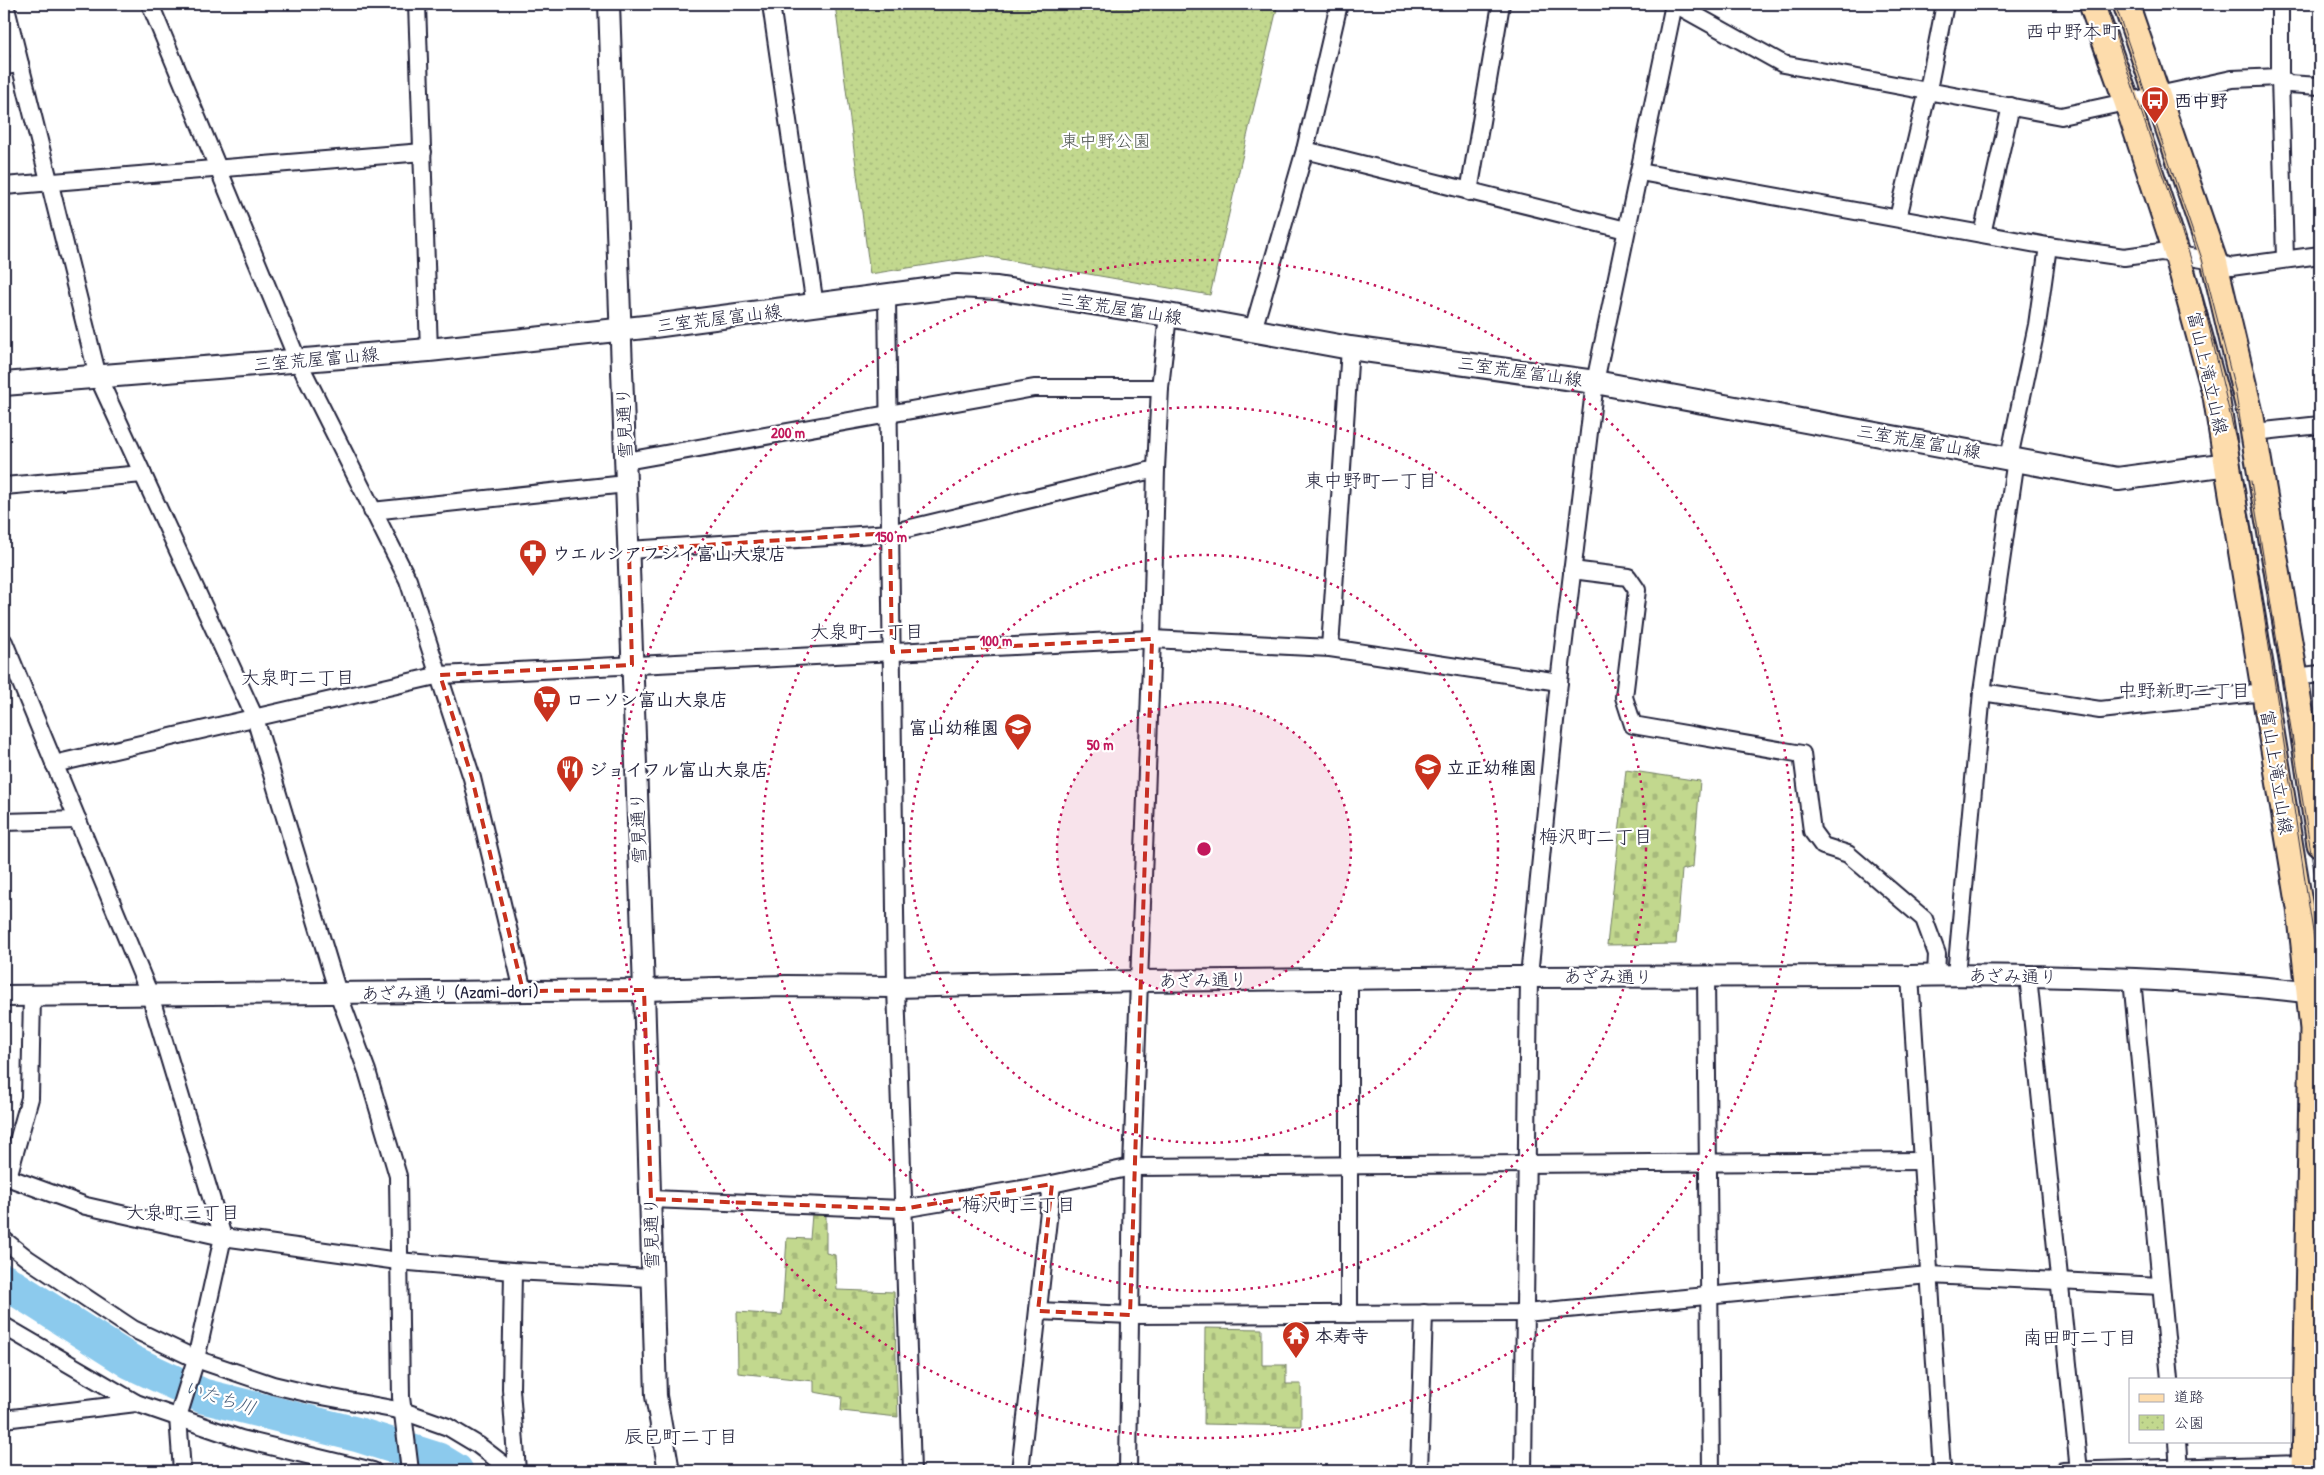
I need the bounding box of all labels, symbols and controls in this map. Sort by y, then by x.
district label: 西中野本町 [2025,18,2121,44]
bus stop icon: 西中野 [2140,85,2170,124]
place label: 西中野 [2174,88,2228,113]
park label: 東中野公園 [1061,128,1151,153]
street label: 三室荒屋富山線 [1056,286,1184,330]
street label: 三室荒屋富山線 [655,298,783,338]
street label: 富山上滝立山線 [2182,309,2234,437]
street label: 三室荒屋富山線 [252,341,380,377]
street label: 三室荒屋富山線 [1456,350,1584,392]
street label: 雪見通り [610,387,638,459]
street label: 三室荒屋富山線 [1855,418,1983,464]
text: 200 m [771,422,805,443]
district label: 東中野町一丁目 [1304,467,1438,493]
text: 150 m [875,526,907,547]
pharmacy icon: ウエルシアフジイ富山大泉店 [518,538,548,577]
place label: ウエルシアフジイ富山大泉店 [552,541,786,566]
district label: 大泉町一丁目 [810,618,924,644]
text: 100 m [980,630,1012,651]
district label: 大泉町二丁目 [241,664,355,690]
district label: 中野新町二丁目 [2117,677,2251,703]
supermarket icon: ローソン富山大泉店 [532,684,562,723]
place label: ローソン富山大泉店 [566,687,728,712]
street label: 富山上滝立山線 [2255,708,2299,836]
school or university icon: 富山幼稚園 [1003,712,1033,751]
place label: 富山幼稚園 [909,715,999,740]
text: 50 m [1087,734,1113,755]
school or university icon: 立正幼稚園 [1413,752,1443,791]
restaurant icon: ジョイフル富山大泉店 [555,754,585,793]
place label: 立正幼稚園 [1447,755,1537,780]
place label: ジョイフル富山大泉店 [589,757,769,782]
street label: 雪見通り [624,792,652,864]
district label: 梅沢町二丁目 [1539,823,1653,849]
centre of rings [1195,840,1213,858]
street label: あざみ通り [1968,963,2058,989]
street label: あざみ通り [1564,964,1652,989]
street label: あざみ通り [1158,967,1248,993]
street label: あざみ通り (Azami-dori) [361,978,539,1006]
district label: 梅沢町三丁目 [962,1191,1076,1217]
street label: 雪見通り [638,1197,664,1269]
district label: 大泉町三丁目 [126,1199,240,1225]
temple icon: 本寿寺 [1281,1320,1311,1359]
place label: 本寿寺 [1315,1323,1369,1348]
district label: 南田町二丁目 [2023,1324,2137,1350]
water label: いたち川 [181,1373,259,1421]
legend [2129,1378,2292,1442]
text: 道路 [2174,1386,2204,1407]
text: 公園 [2174,1412,2204,1433]
district label: 辰巳町二丁目 [624,1423,738,1449]

